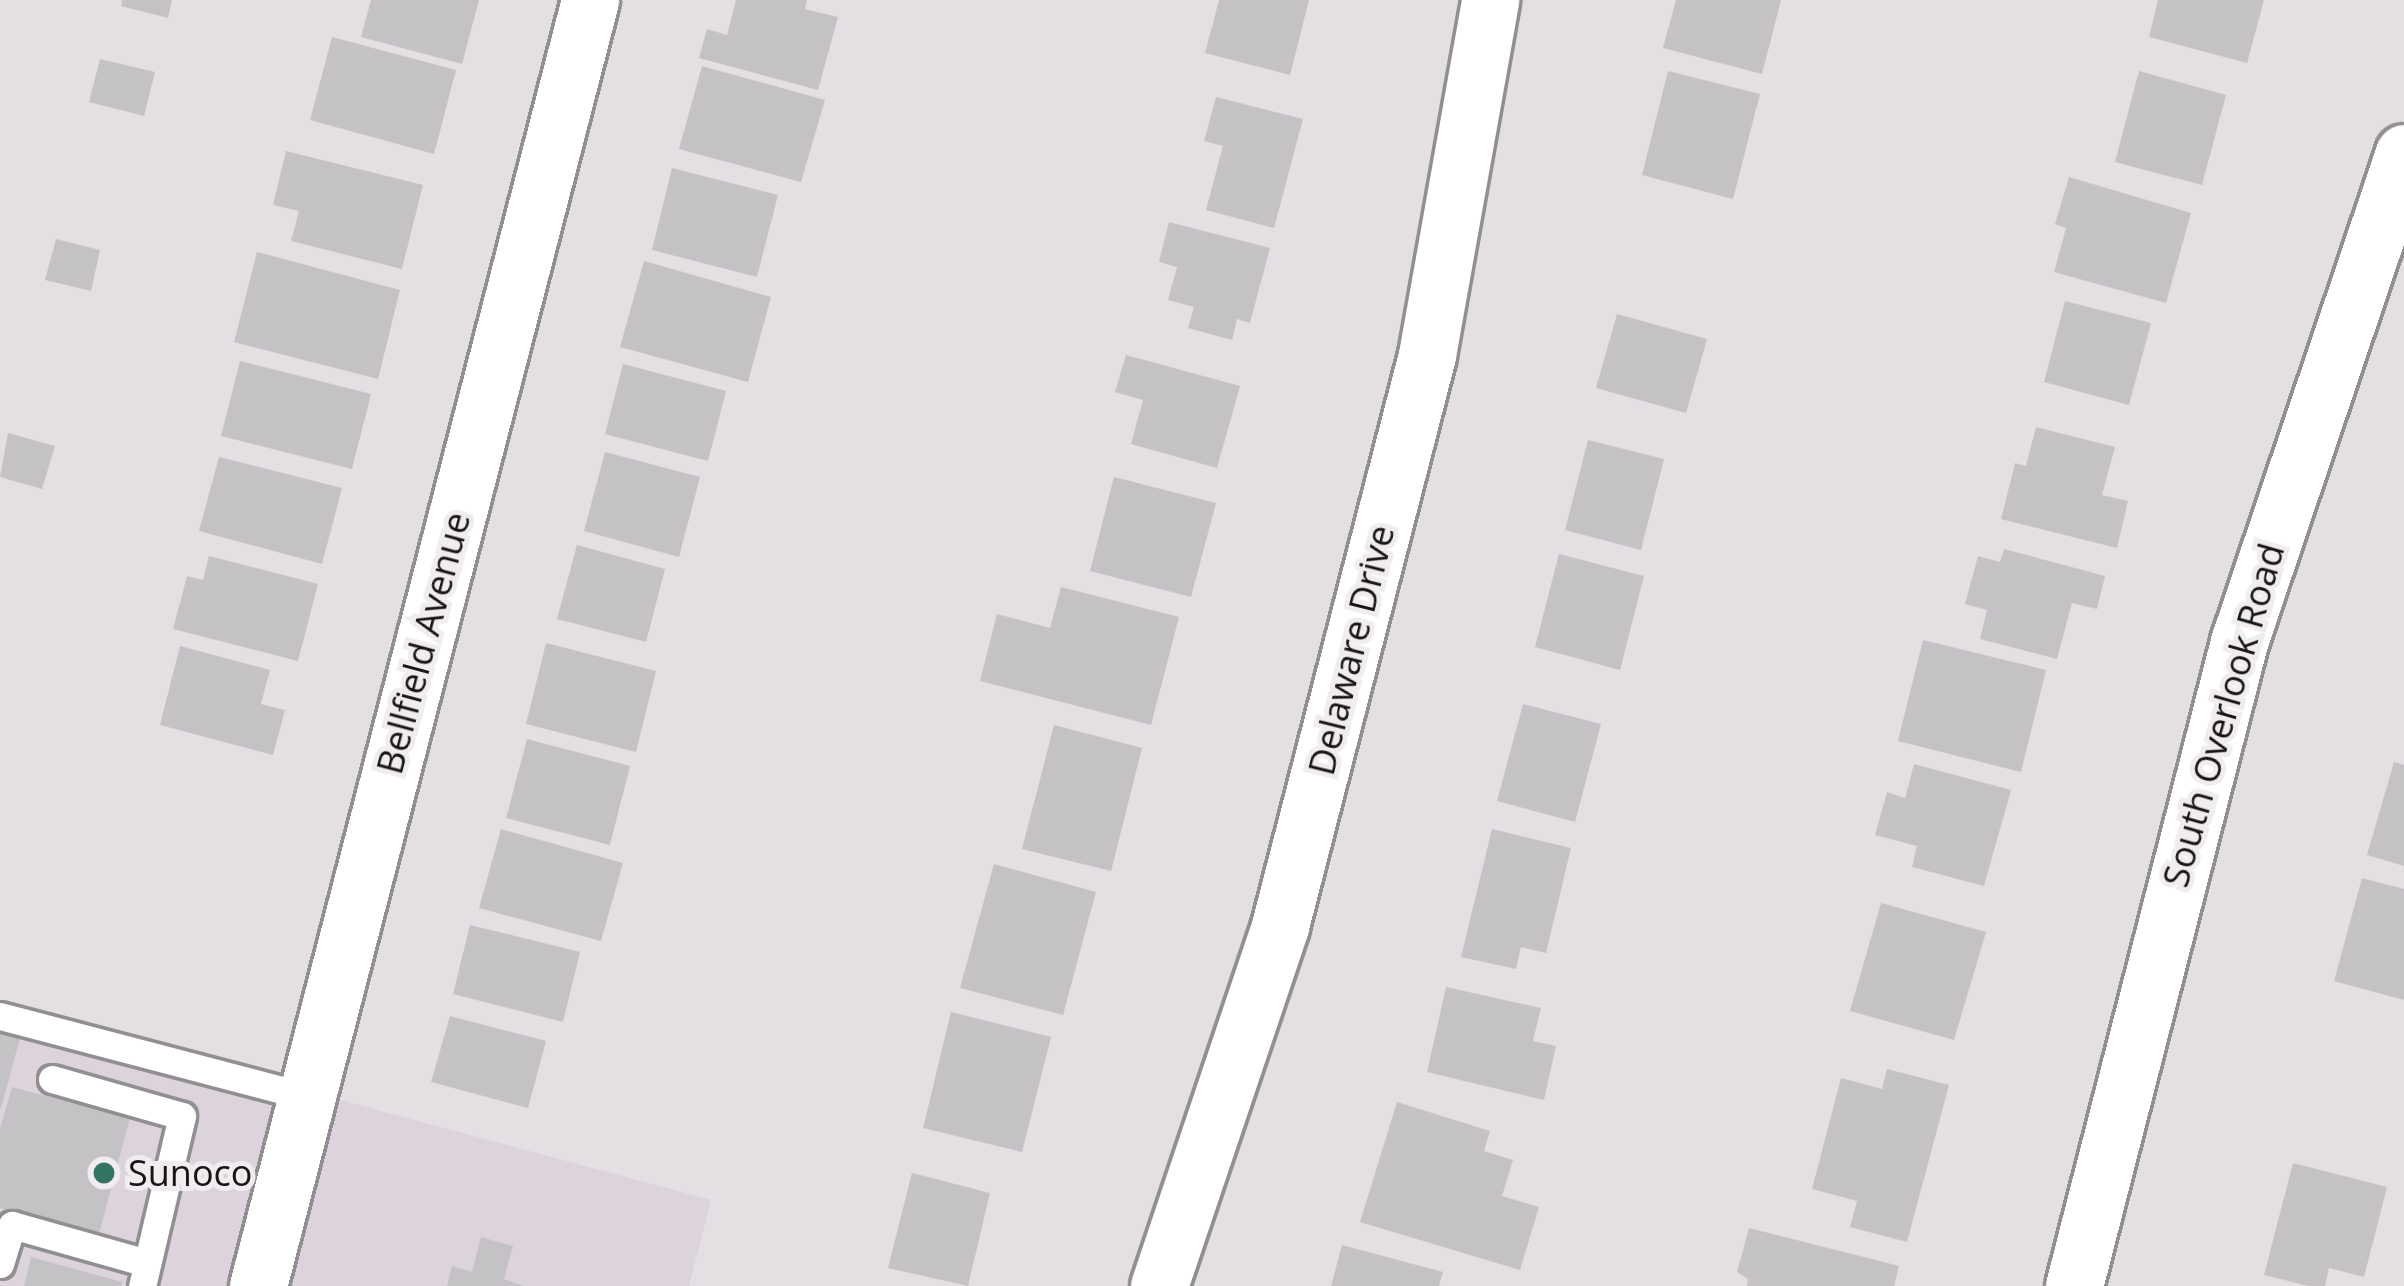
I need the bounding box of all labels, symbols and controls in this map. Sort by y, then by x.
street label: Bellfield Avenue [367,508,479,778]
street label: Delaware Drive [1299,521,1403,779]
street label: South Overlook Road [2153,538,2293,892]
place label: Sunoco [128,1151,252,1195]
marker: Sunoco [91,1160,117,1186]

